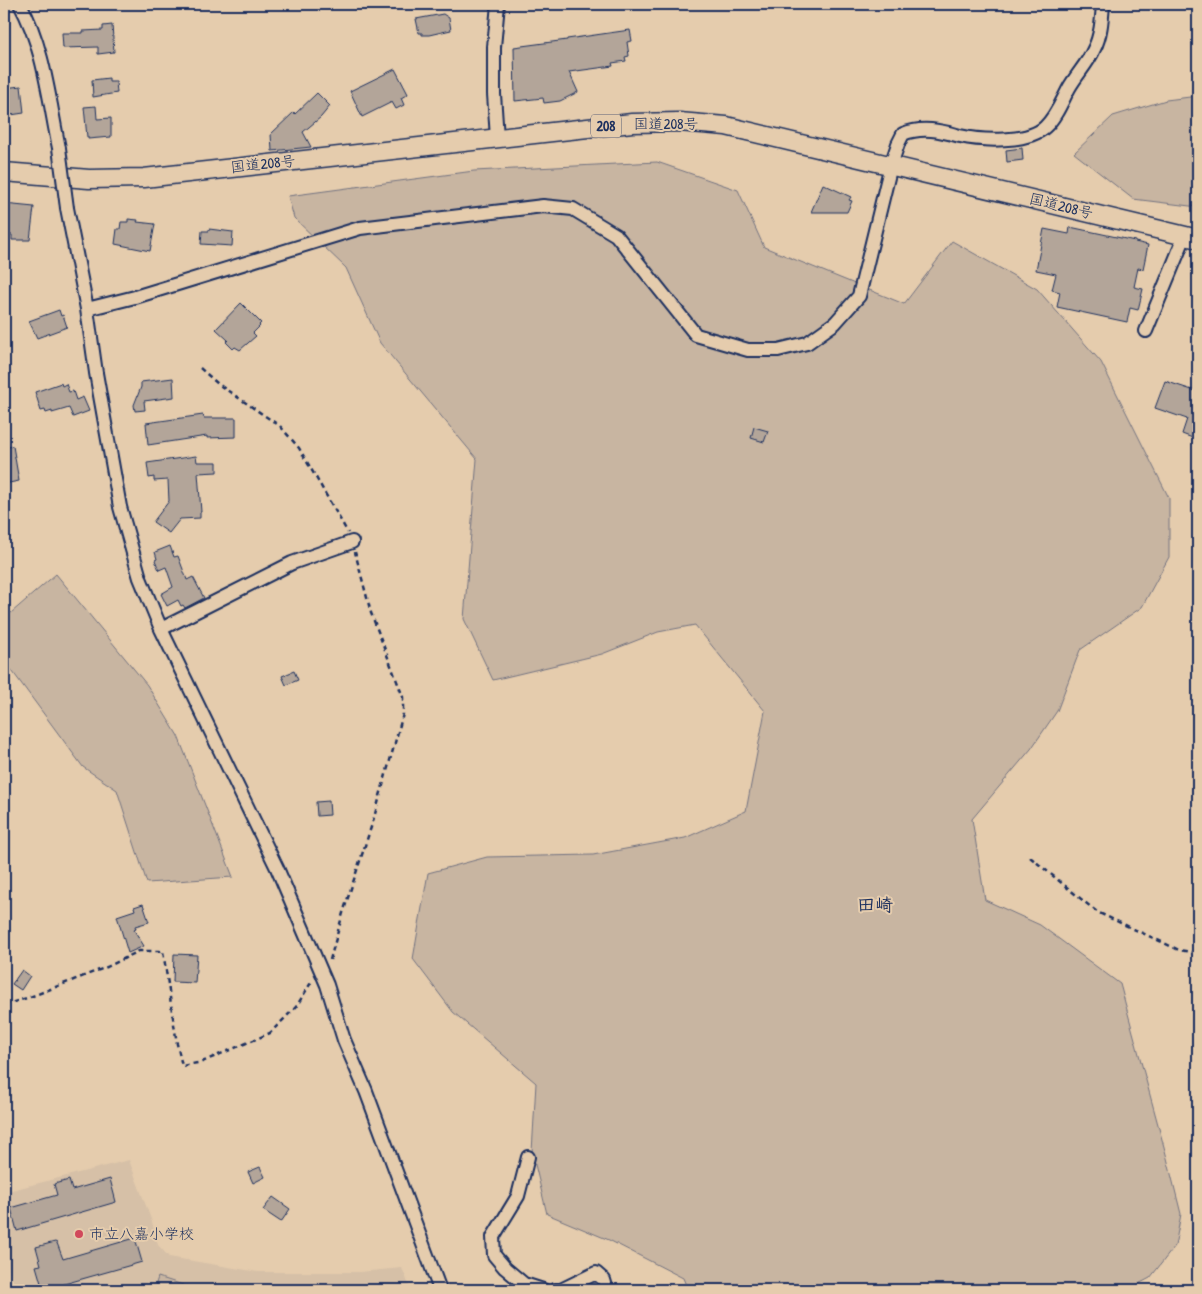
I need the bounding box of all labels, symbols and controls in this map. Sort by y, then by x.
street label: 国道208号 [633,113,699,134]
road number: 208 [591,114,621,138]
street label: 国道208号 [229,150,296,177]
street label: 国道208号 [1027,187,1095,224]
district label: 田崎 [857,892,893,917]
place label: 市立八嘉小学校 [89,1223,194,1244]
marker: 市立八嘉小学校 [73,1228,85,1240]

